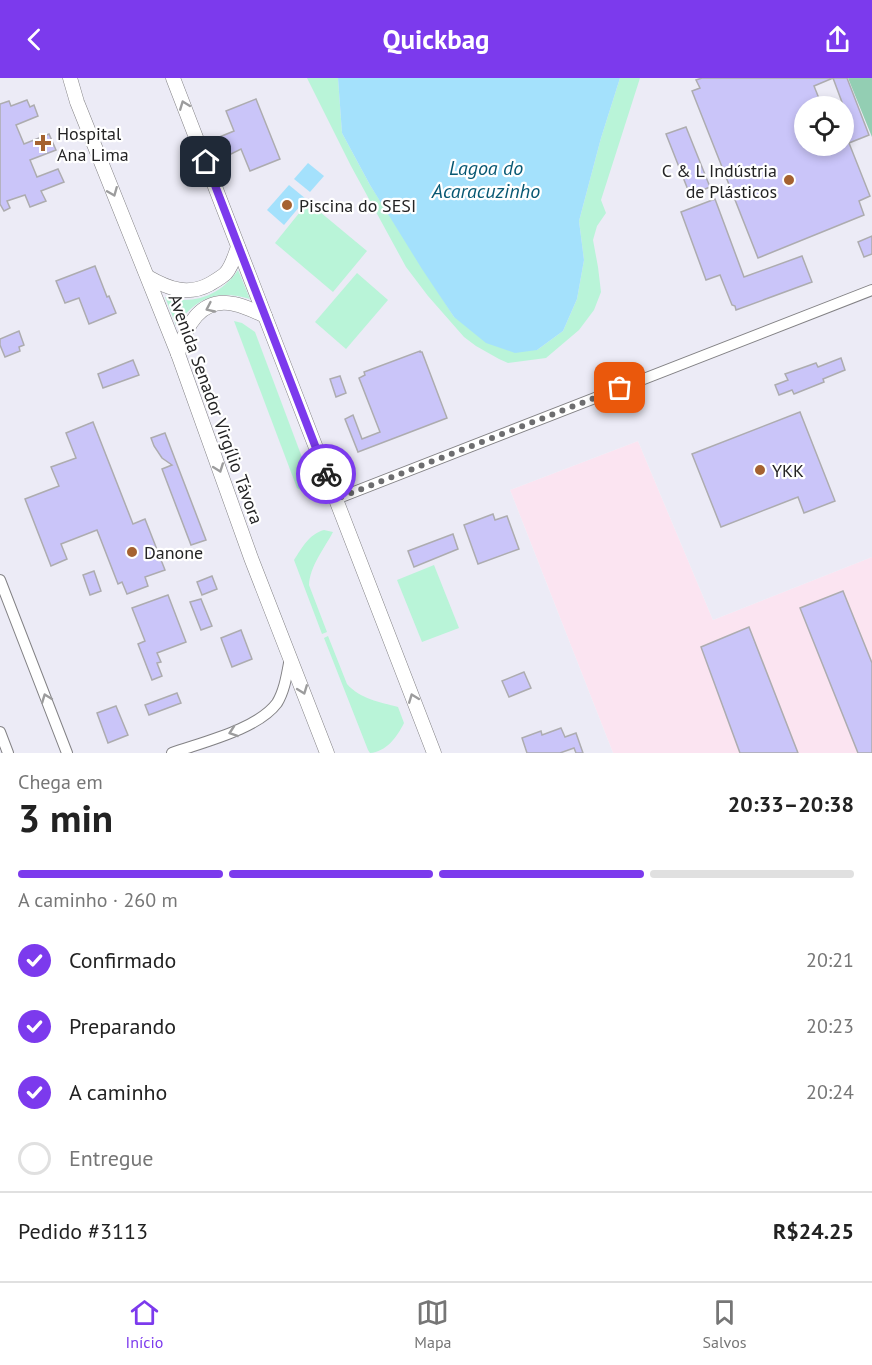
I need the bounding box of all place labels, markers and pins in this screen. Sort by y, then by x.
place label: Hospital Ana Lima [57,122,129,166]
marker: Hospital Ana Lima [34,134,52,152]
pin [180,136,231,187]
place label: C & L Indústria de Plásticos [662,159,777,203]
marker: C & L Indústria de Plásticos [782,173,796,187]
place label: Piscina do SESI [299,194,416,217]
marker: Piscina do SESI [280,198,294,212]
pin [594,362,645,413]
place label: YKK [772,459,804,482]
marker: YKK [753,463,767,477]
place label: Danone [144,541,203,564]
marker: Danone [125,545,139,559]

